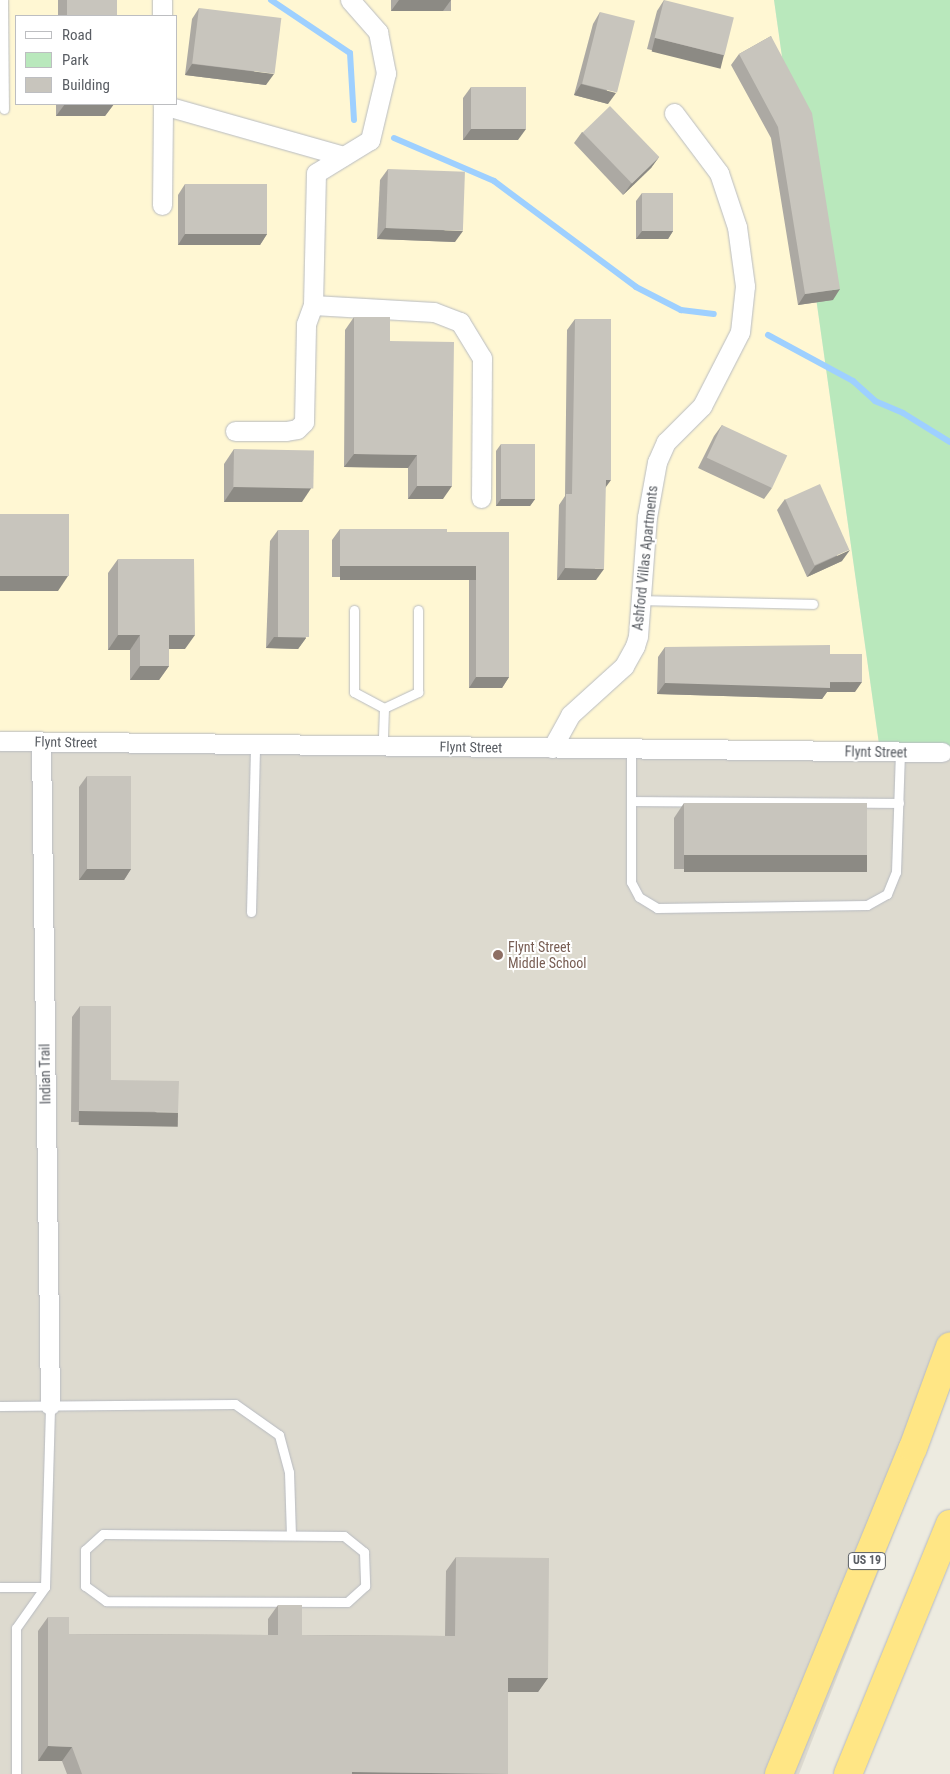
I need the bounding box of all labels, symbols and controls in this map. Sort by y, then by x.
legend [15,15,178,105]
text: Road [62,26,92,44]
text: Park [62,51,89,69]
text: Building [62,76,110,94]
street label: Ashford Villas Apartments [629,485,661,631]
street label: Flynt Street [34,733,98,751]
street label: Flynt Street [439,738,503,756]
street label: Flynt Street [844,743,908,761]
place label: Flynt Street Middle School [508,939,586,972]
marker: Flynt Street Middle School [492,949,504,961]
street label: Indian Trail [36,1043,54,1105]
road number: US 19 [847,1552,887,1570]

